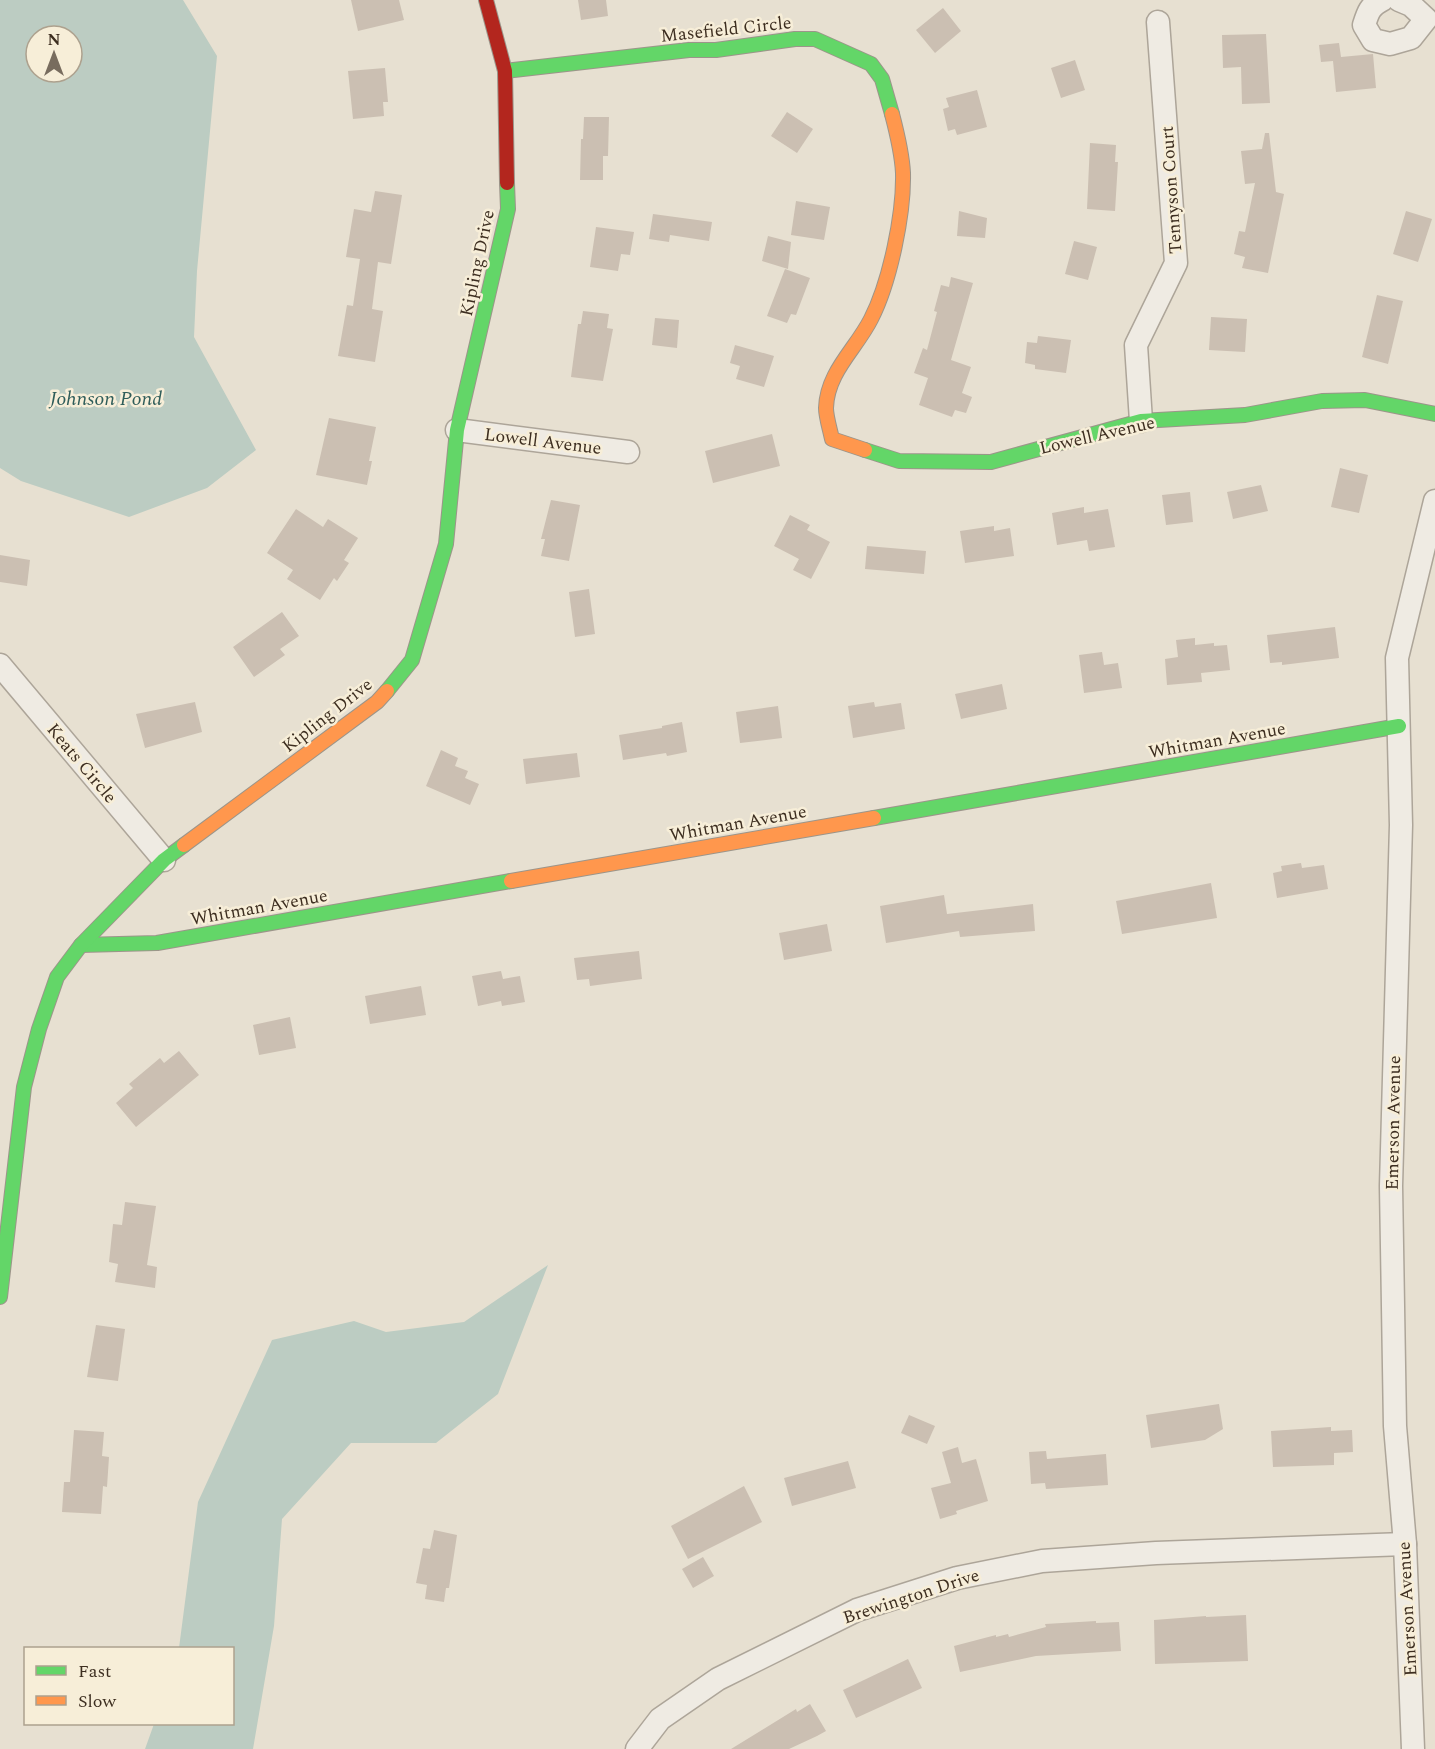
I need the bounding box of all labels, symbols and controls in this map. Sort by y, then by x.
street label: Masefield Circle [659,9,793,50]
north arrow [24,24,84,84]
text: N [47,28,61,52]
street label: Tennyson Court [1154,125,1189,255]
street label: Kipling Drive [453,207,502,319]
water label: Johnson Pond [48,384,162,414]
street label: Lowell Avenue [1037,409,1158,462]
street label: Lowell Avenue [483,421,603,462]
street label: Kipling Drive [276,671,378,759]
street label: Whitman Avenue [1146,715,1288,766]
street label: Keats Circle [40,717,123,809]
street label: Whitman Avenue [667,798,809,849]
street label: Whitman Avenue [188,882,330,933]
street label: Emerson Avenue [1379,1055,1408,1191]
street label: Emerson Avenue [1390,1541,1425,1677]
street label: Brewington Drive [839,1562,983,1631]
legend [24,1647,234,1725]
text: Fast [78,1658,111,1685]
text: Slow [78,1688,117,1715]

